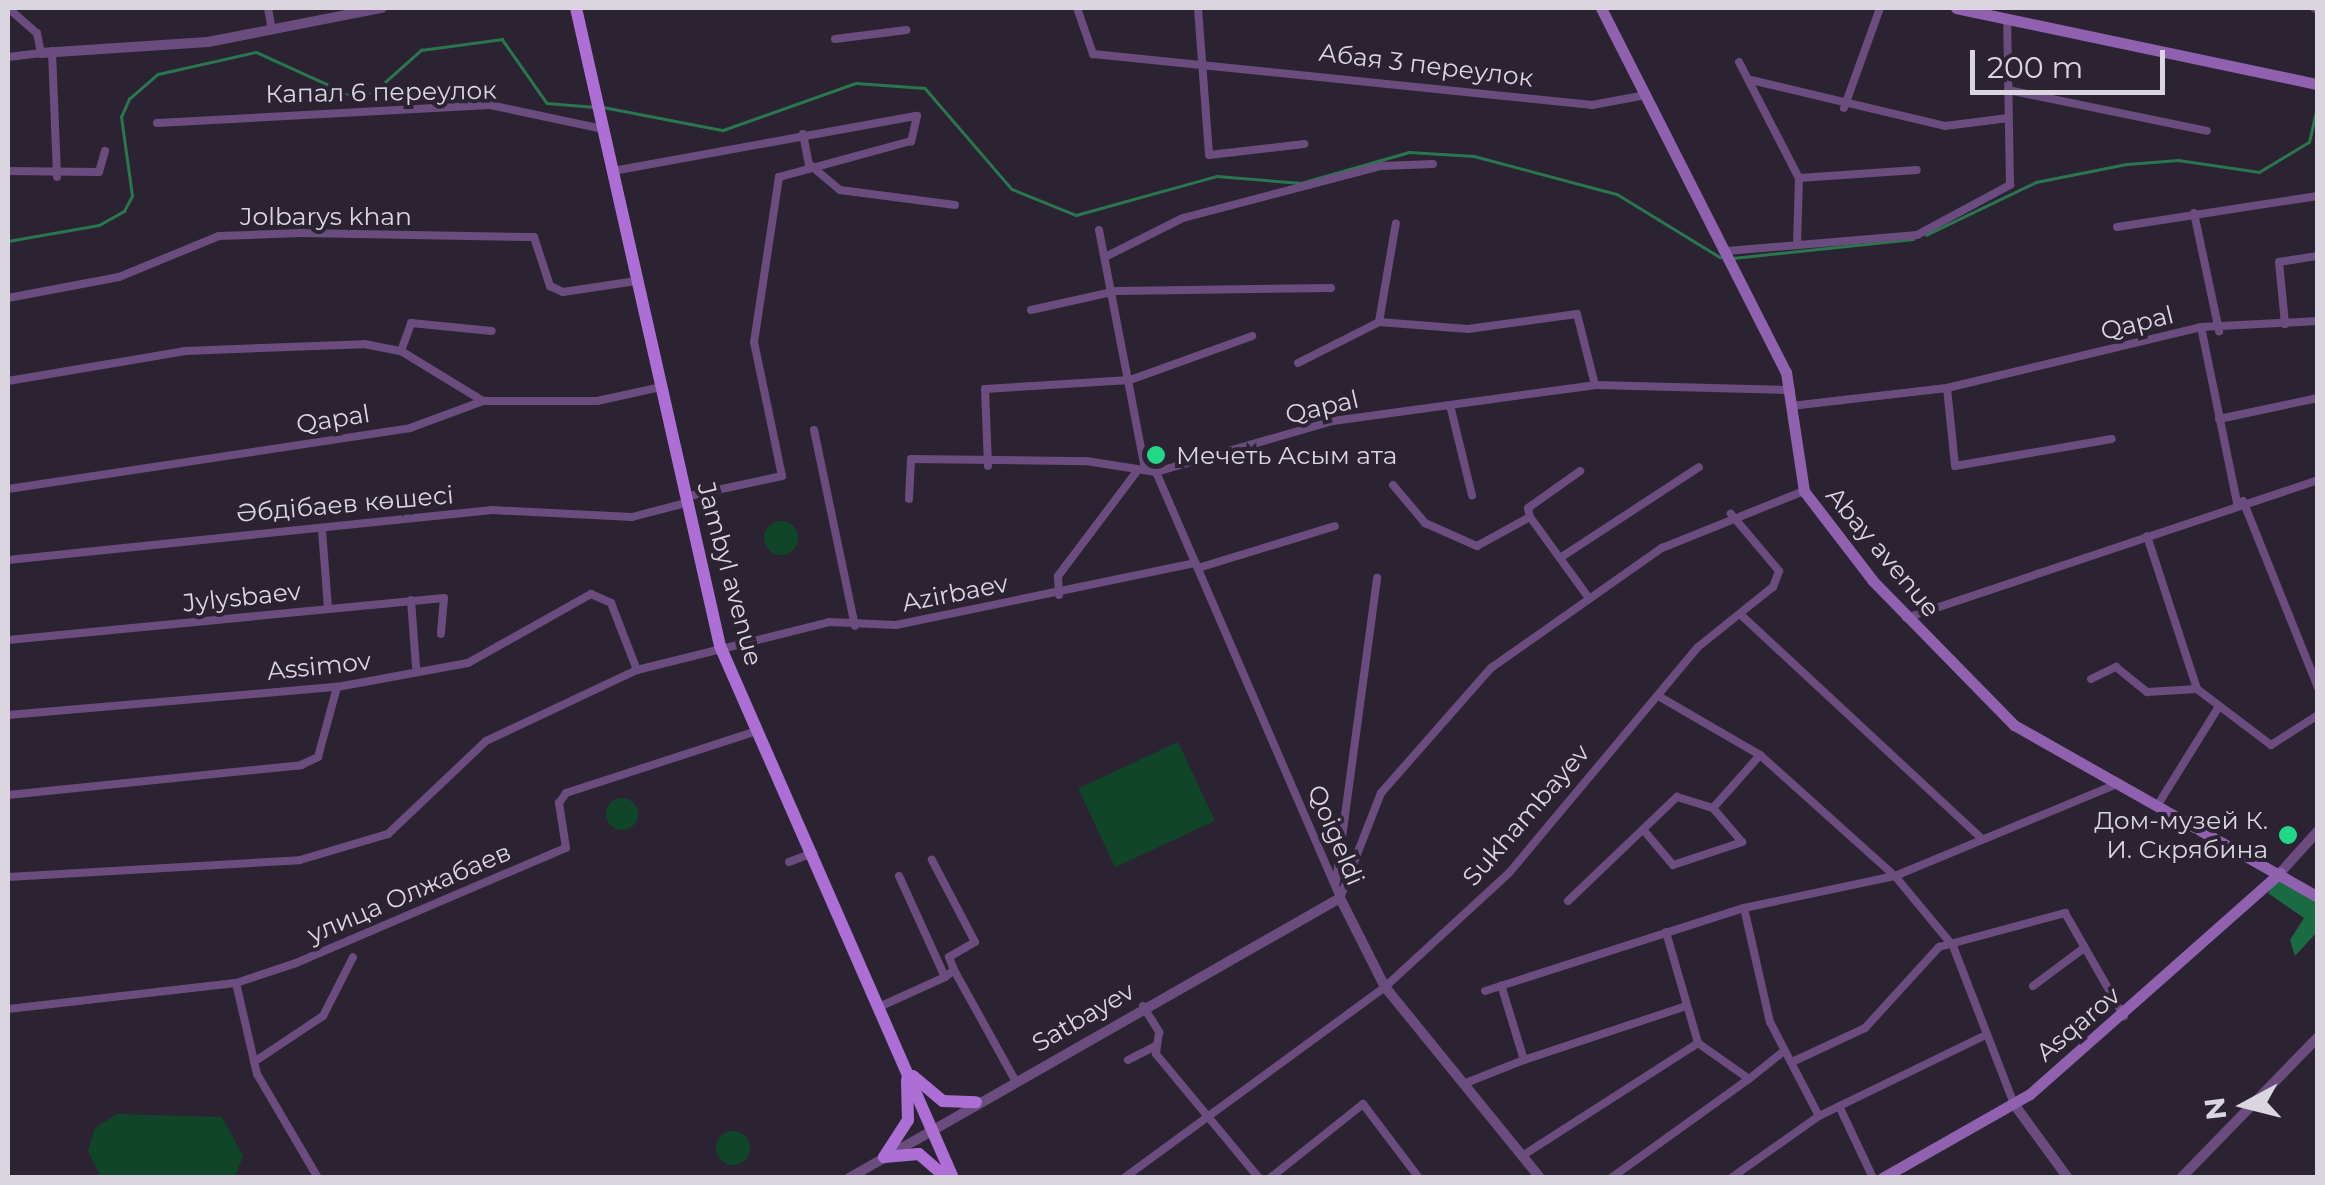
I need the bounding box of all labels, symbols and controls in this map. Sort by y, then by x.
scale bar [1975,30,2170,92]
street label: Абая 3 переулок [1317,37,1535,93]
text: 200 m [1987,49,2083,86]
street label: Капал 6 переулок [265,75,497,109]
street label: Jolbarys khan [240,201,412,231]
street label: Qapal [2097,299,2177,347]
street label: Qapal [1283,384,1361,430]
street label: Qapal [294,398,372,440]
place label: Мечеть Асым ата [1176,440,1397,470]
marker: Мечеть Асым ата [1145,444,1167,466]
street label: Jambyl avenue [691,479,769,669]
street label: Әбдібаев көшесі [235,480,455,528]
street label: Abay avenue [1820,481,1946,623]
street label: Azirbaev [899,568,1011,618]
street label: Jylysbaev [182,576,302,618]
street label: Assimov [266,646,372,686]
street label: Sukhambayev [1456,738,1596,892]
street label: Qoigeldi [1301,780,1371,890]
place label: Дом-музей К. И. Скрябина [2094,806,2268,865]
marker: Дом-музей К. И. Скрябина [2277,824,2299,846]
street label: улица Олжабаев [303,837,515,949]
street label: Satbayev [1027,976,1139,1058]
street label: Asqarov [2030,980,2126,1068]
north arrow [2195,1055,2295,1155]
text: N [2197,1095,2233,1122]

